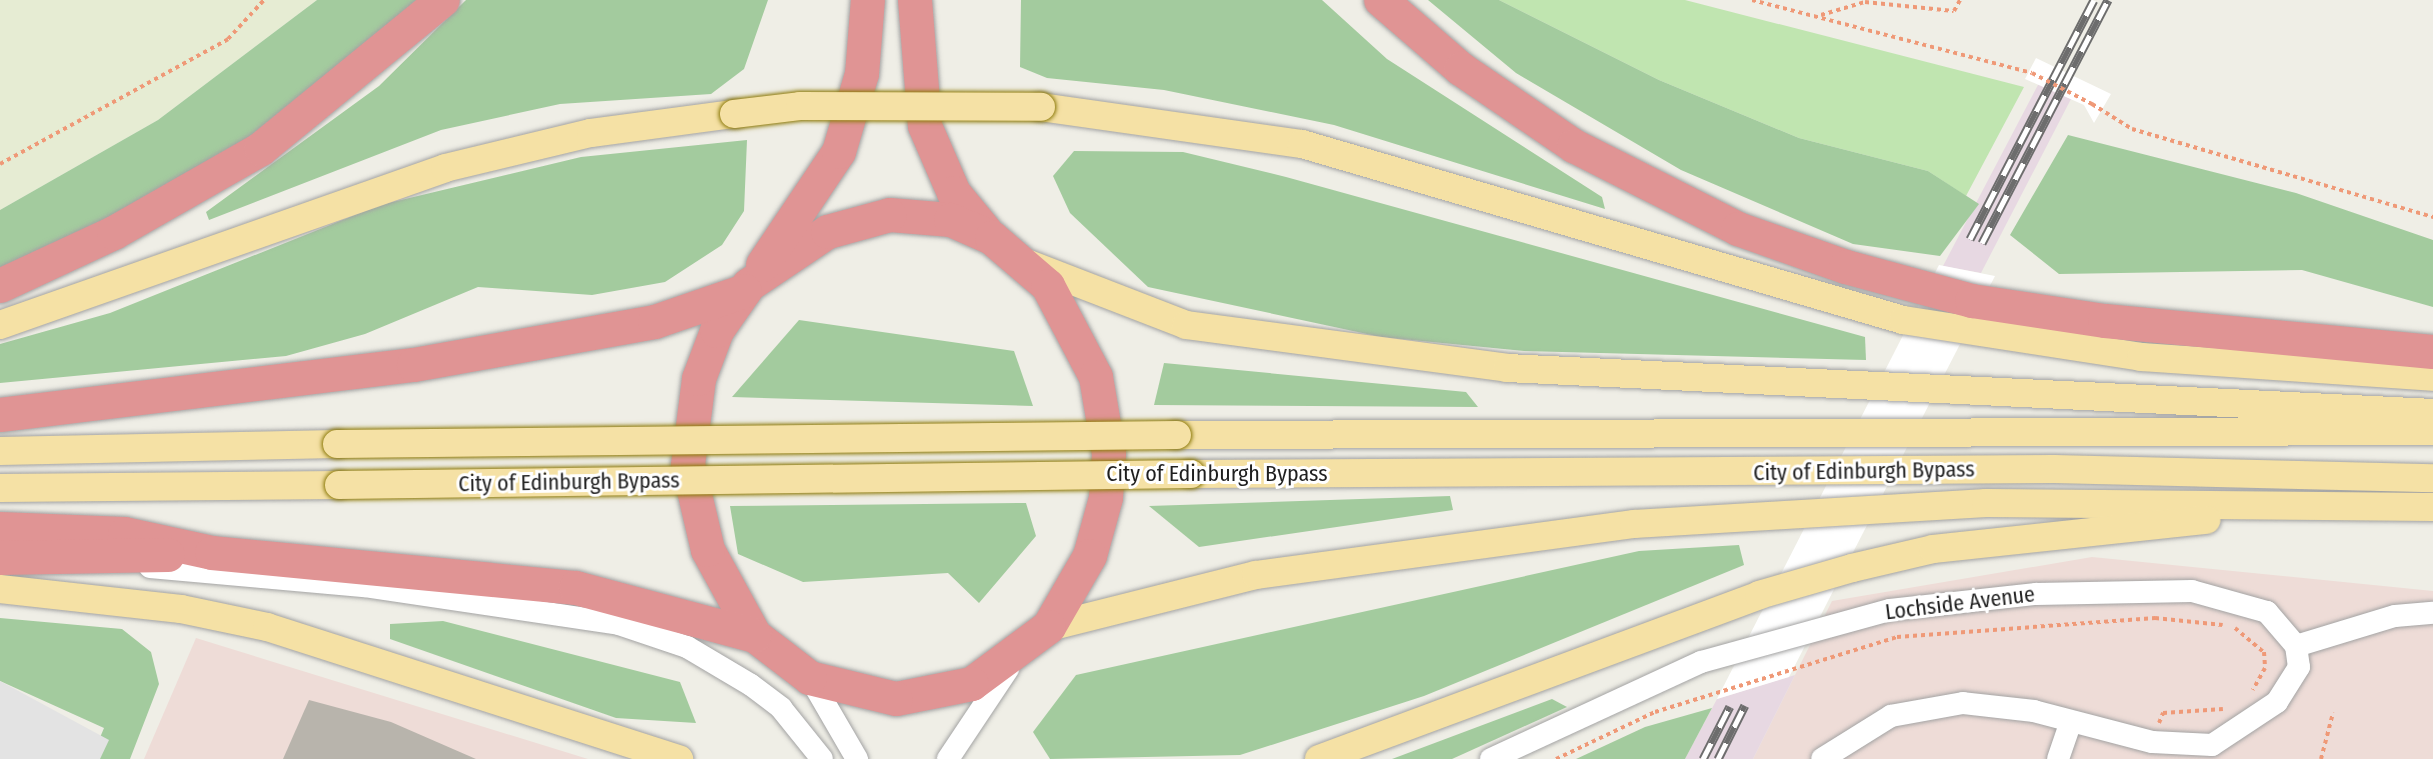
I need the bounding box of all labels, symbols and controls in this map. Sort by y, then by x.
street label: City of Edinburgh Bypass [1753,456,1975,486]
street label: City of Edinburgh Bypass [1106,461,1328,487]
street label: City of Edinburgh Bypass [458,467,680,497]
street label: Lochside Avenue [1884,581,2036,625]

